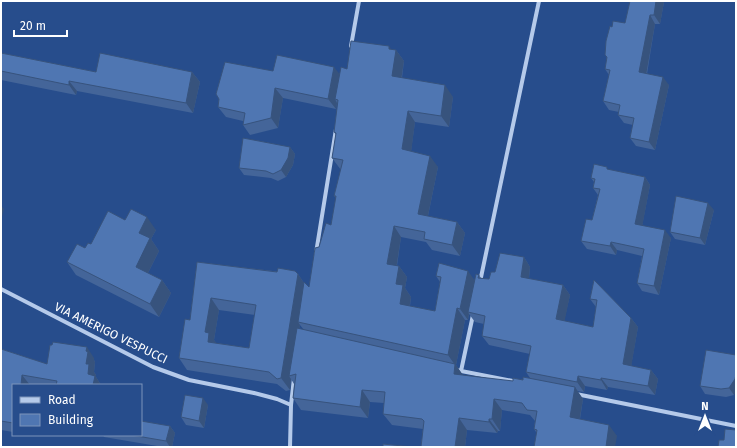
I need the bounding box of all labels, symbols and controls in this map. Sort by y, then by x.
scale bar [14,12,67,38]
text: 20 m [20,19,46,33]
street label: VIA AMERIGO VESPUCCI [52,300,170,366]
legend [12,384,142,436]
text: Road [48,393,76,407]
north arrow [685,396,725,436]
text: N [701,400,709,413]
text: Building [48,413,94,427]

